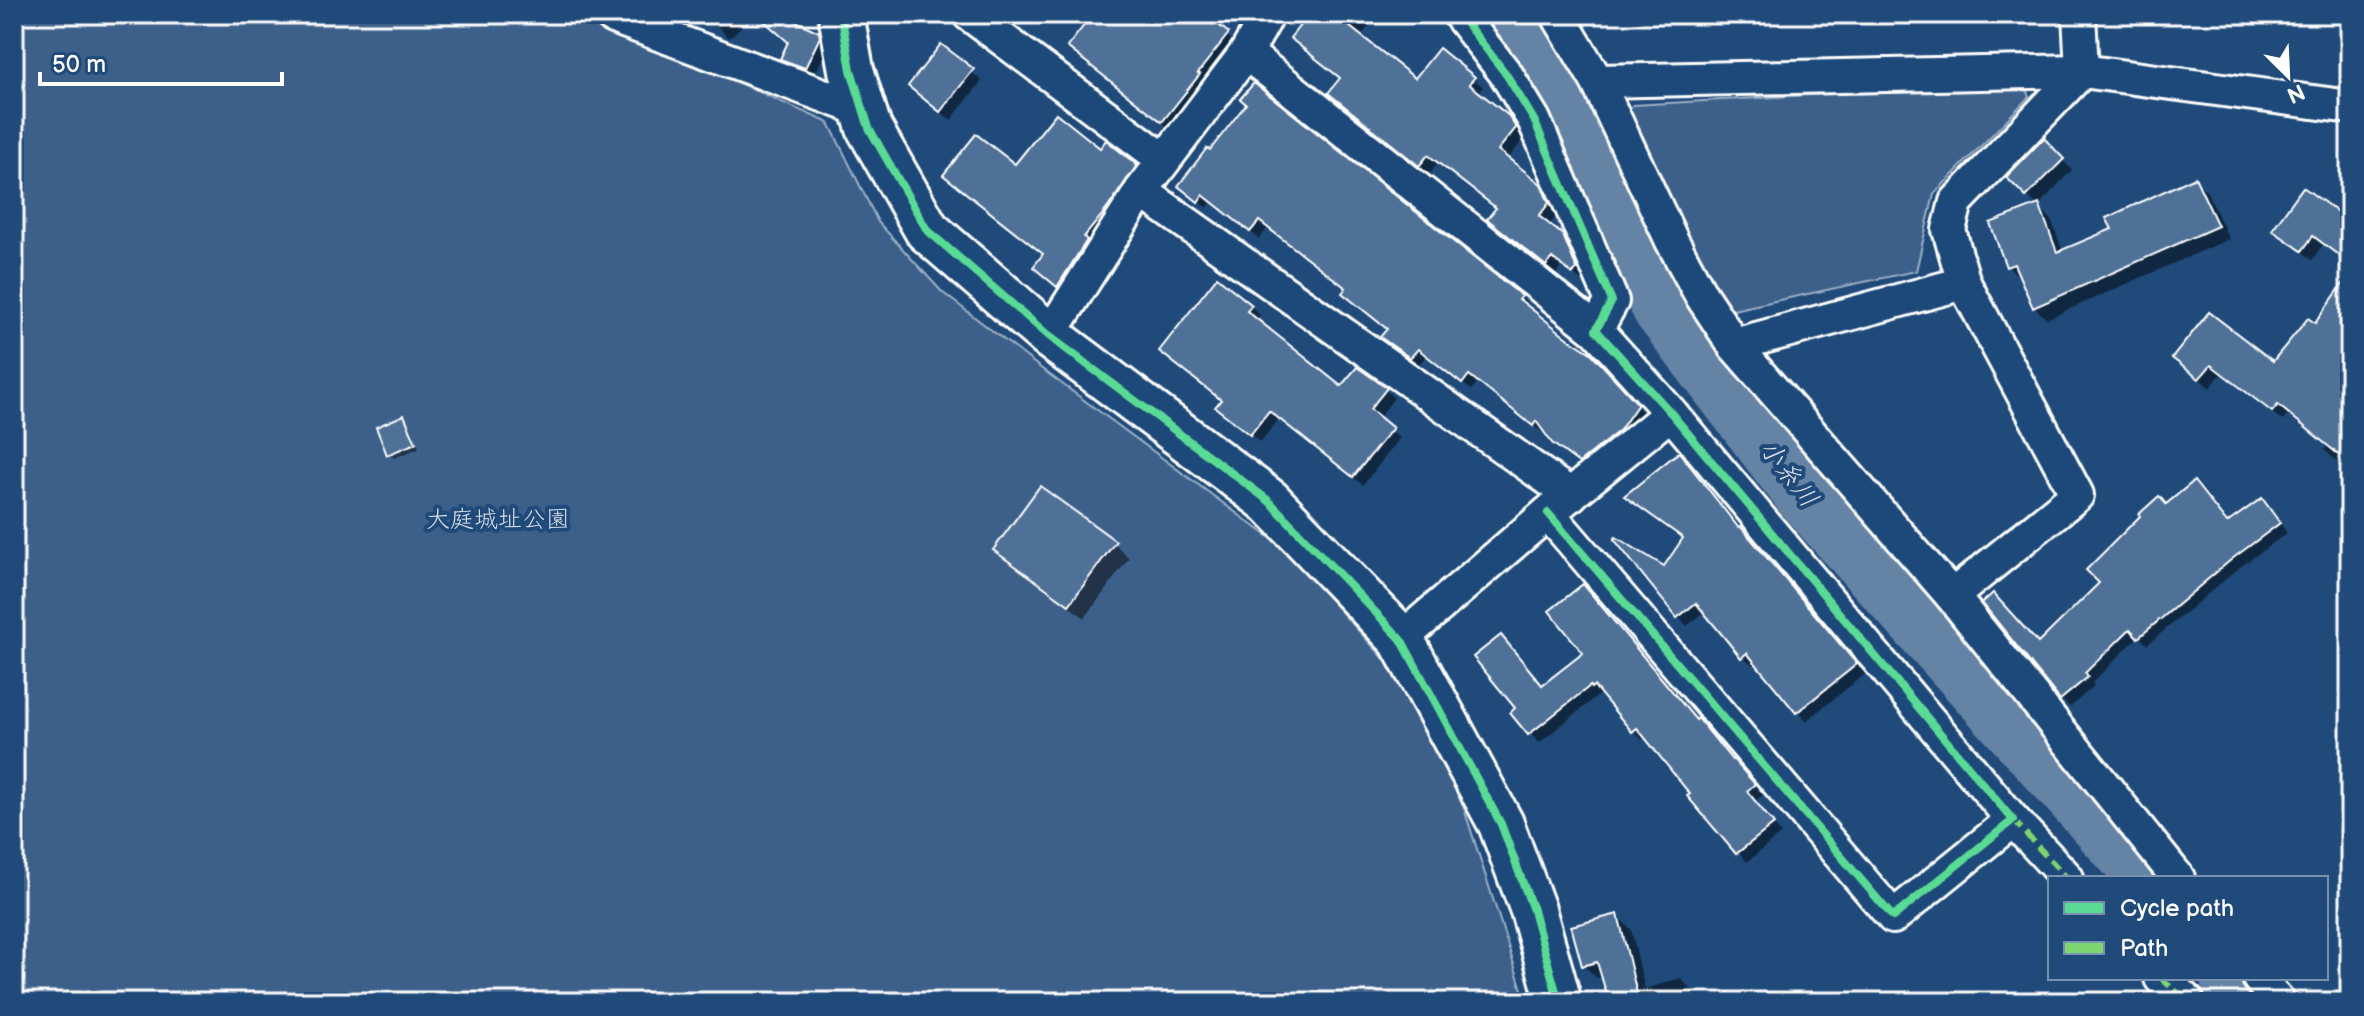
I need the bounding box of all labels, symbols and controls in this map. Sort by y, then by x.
scale bar [40,36,282,86]
north arrow [2248,36,2328,116]
text: 50 m [52,50,106,79]
text: N [2282,77,2309,109]
water label: 小糸川 [1752,434,1824,514]
park label: 大庭城址公園 [426,505,570,534]
legend [2048,876,2328,980]
text: Cycle path [2120,894,2234,923]
text: Path [2120,934,2168,963]

